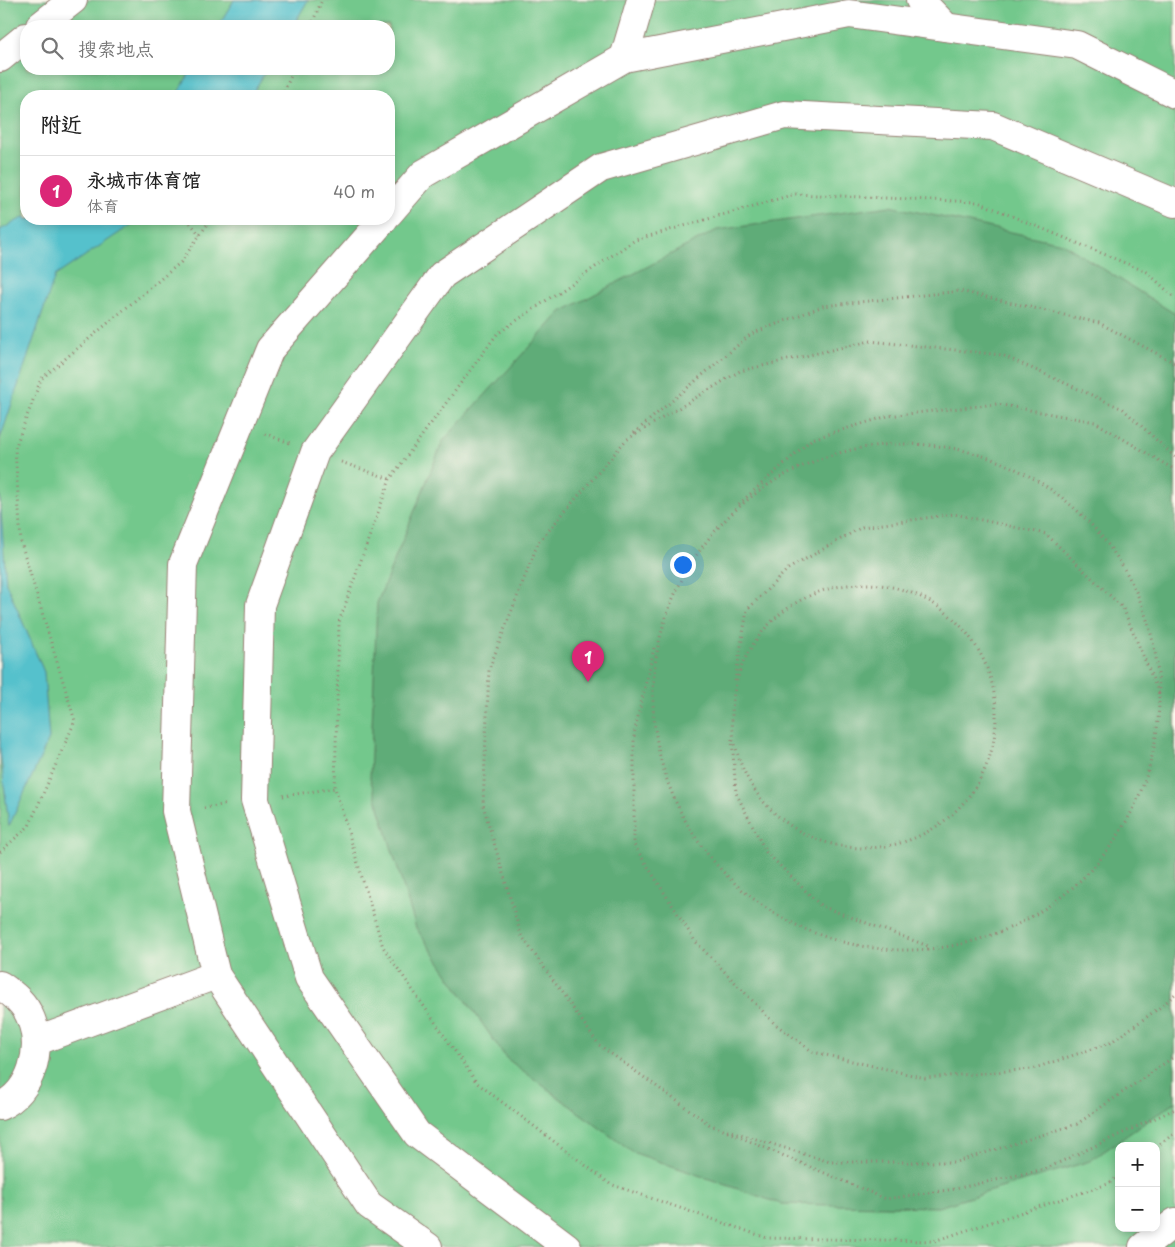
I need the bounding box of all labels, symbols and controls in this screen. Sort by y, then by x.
search box [20,20,395,75]
icon: search [38,34,66,62]
text: 搜索地点 [78,34,154,62]
text: 附近 [40,107,82,139]
text: 永城市体育馆 [87,165,201,193]
text: 1 [52,179,60,203]
text: 40 m [333,179,375,203]
text: 体育 [87,193,119,217]
your location [670,552,696,578]
pin: 1 [572,641,604,682]
map controls [1115,1142,1160,1232]
button: + [1115,1142,1160,1187]
button: − [1115,1187,1160,1232]

